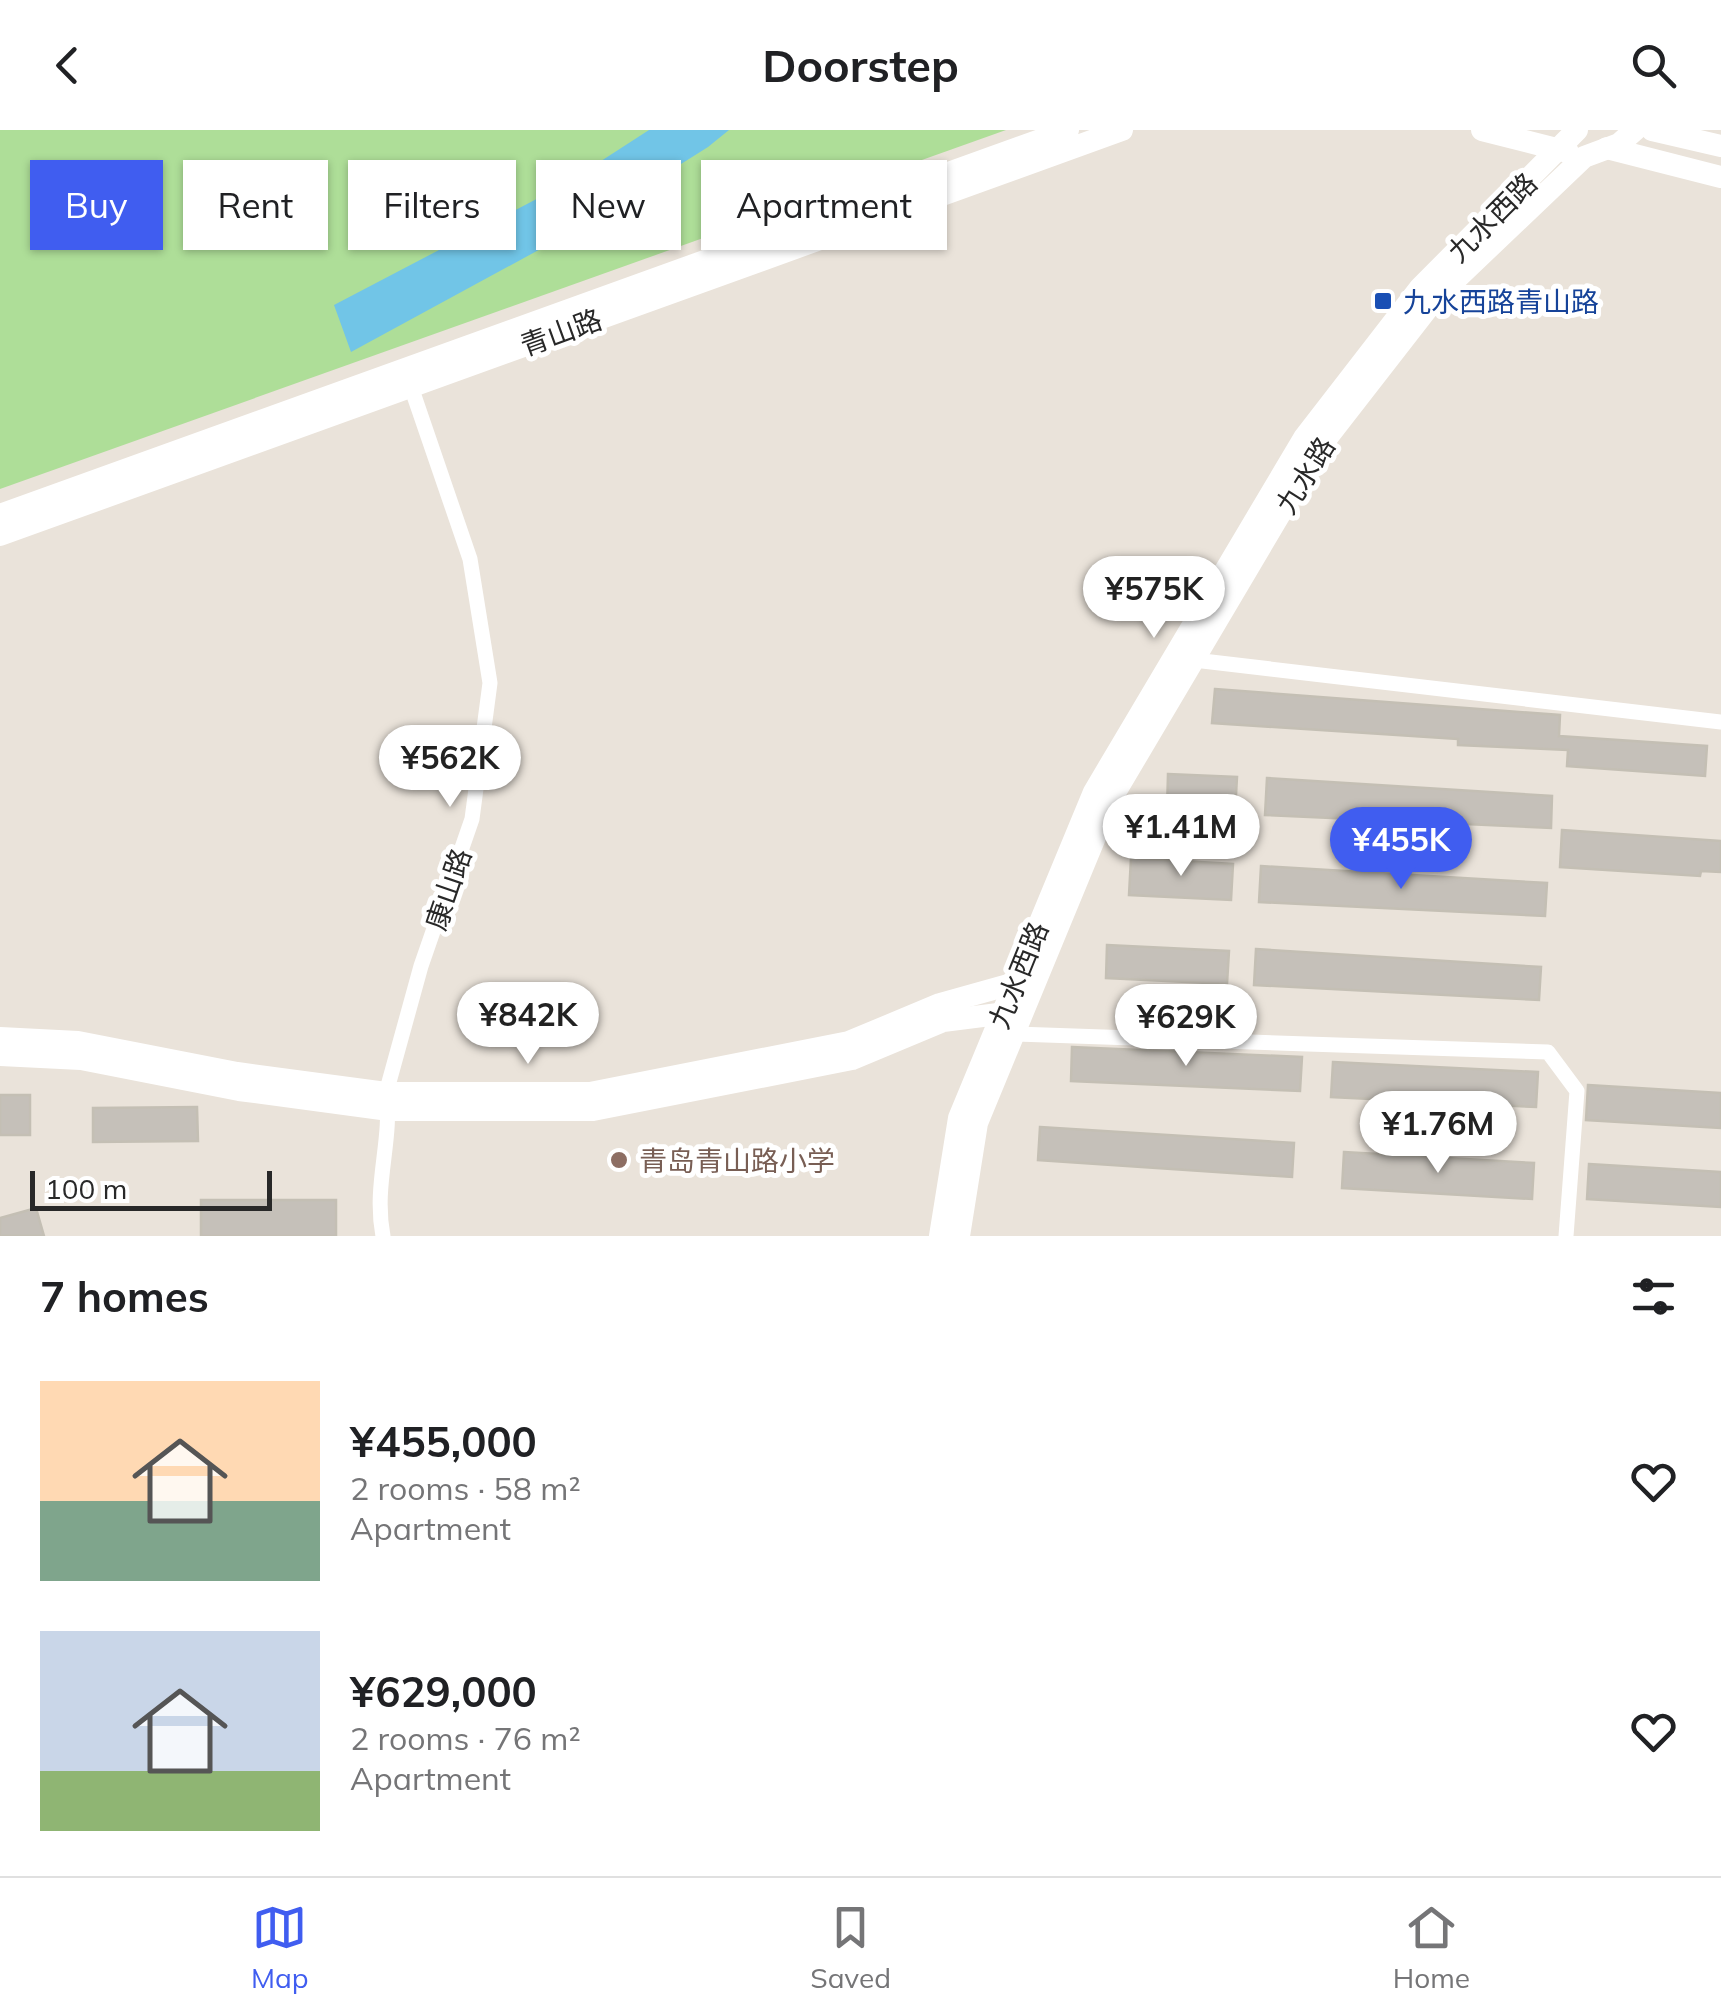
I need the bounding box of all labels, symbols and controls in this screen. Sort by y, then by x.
text: Doorstep [762,37,959,93]
icon: back [40,38,95,93]
icon: search [1626,38,1681,93]
chip: Buy [30,160,163,250]
chip: Rent [183,160,328,250]
chip: Filters [348,160,516,250]
chip: New [536,160,681,250]
chip: Apartment [701,160,947,250]
street label: 九水西路 [1440,165,1544,269]
place label: 九水西路青山路 [1403,284,1599,319]
marker: 九水西路青山路 [1372,290,1394,312]
street label: 青山路 [516,301,606,363]
street label: 九水路 [1268,430,1342,520]
pin: ¥575K [1084,556,1224,641]
text: ¥575K [1105,568,1203,608]
pin: ¥562K [380,725,520,810]
text: ¥562K [401,737,499,777]
pin: ¥1.41M [1100,794,1262,879]
text: ¥1.41M [1125,806,1237,846]
pin: ¥455K [1331,807,1471,892]
text: ¥455K [1352,819,1450,859]
street label: 康山路 [418,844,478,934]
street label: 九水西路 [981,917,1055,1033]
pin: ¥842K [458,982,598,1067]
pin: ¥629K [1116,984,1256,1069]
text: ¥842K [479,994,577,1034]
text: ¥629K [1137,996,1235,1036]
pin: ¥1.76M [1357,1091,1519,1176]
text: ¥1.76M [1382,1103,1494,1143]
place label: 青岛青山路小学 [639,1143,835,1178]
marker: 青岛青山路小学 [608,1149,630,1171]
scale bar [30,1166,272,1210]
text: 100 m [45,1171,127,1206]
icon: filters [1626,1269,1681,1324]
text: 7 homes [40,1270,209,1323]
text: ¥455,000 [350,1415,537,1468]
icon: home [120,1421,240,1541]
icon: heart [1626,1454,1681,1509]
text: 2 rooms · 58 m² [350,1468,581,1508]
text: Apartment [350,1508,511,1548]
text: ¥629,000 [350,1665,537,1718]
icon: home [120,1671,240,1791]
icon: heart [1626,1704,1681,1759]
text: 2 rooms · 76 m² [350,1718,581,1758]
text: Apartment [350,1758,511,1798]
tab: Map [251,1900,309,1995]
tab: Saved [810,1900,891,1995]
tab: Home [1393,1900,1470,1995]

